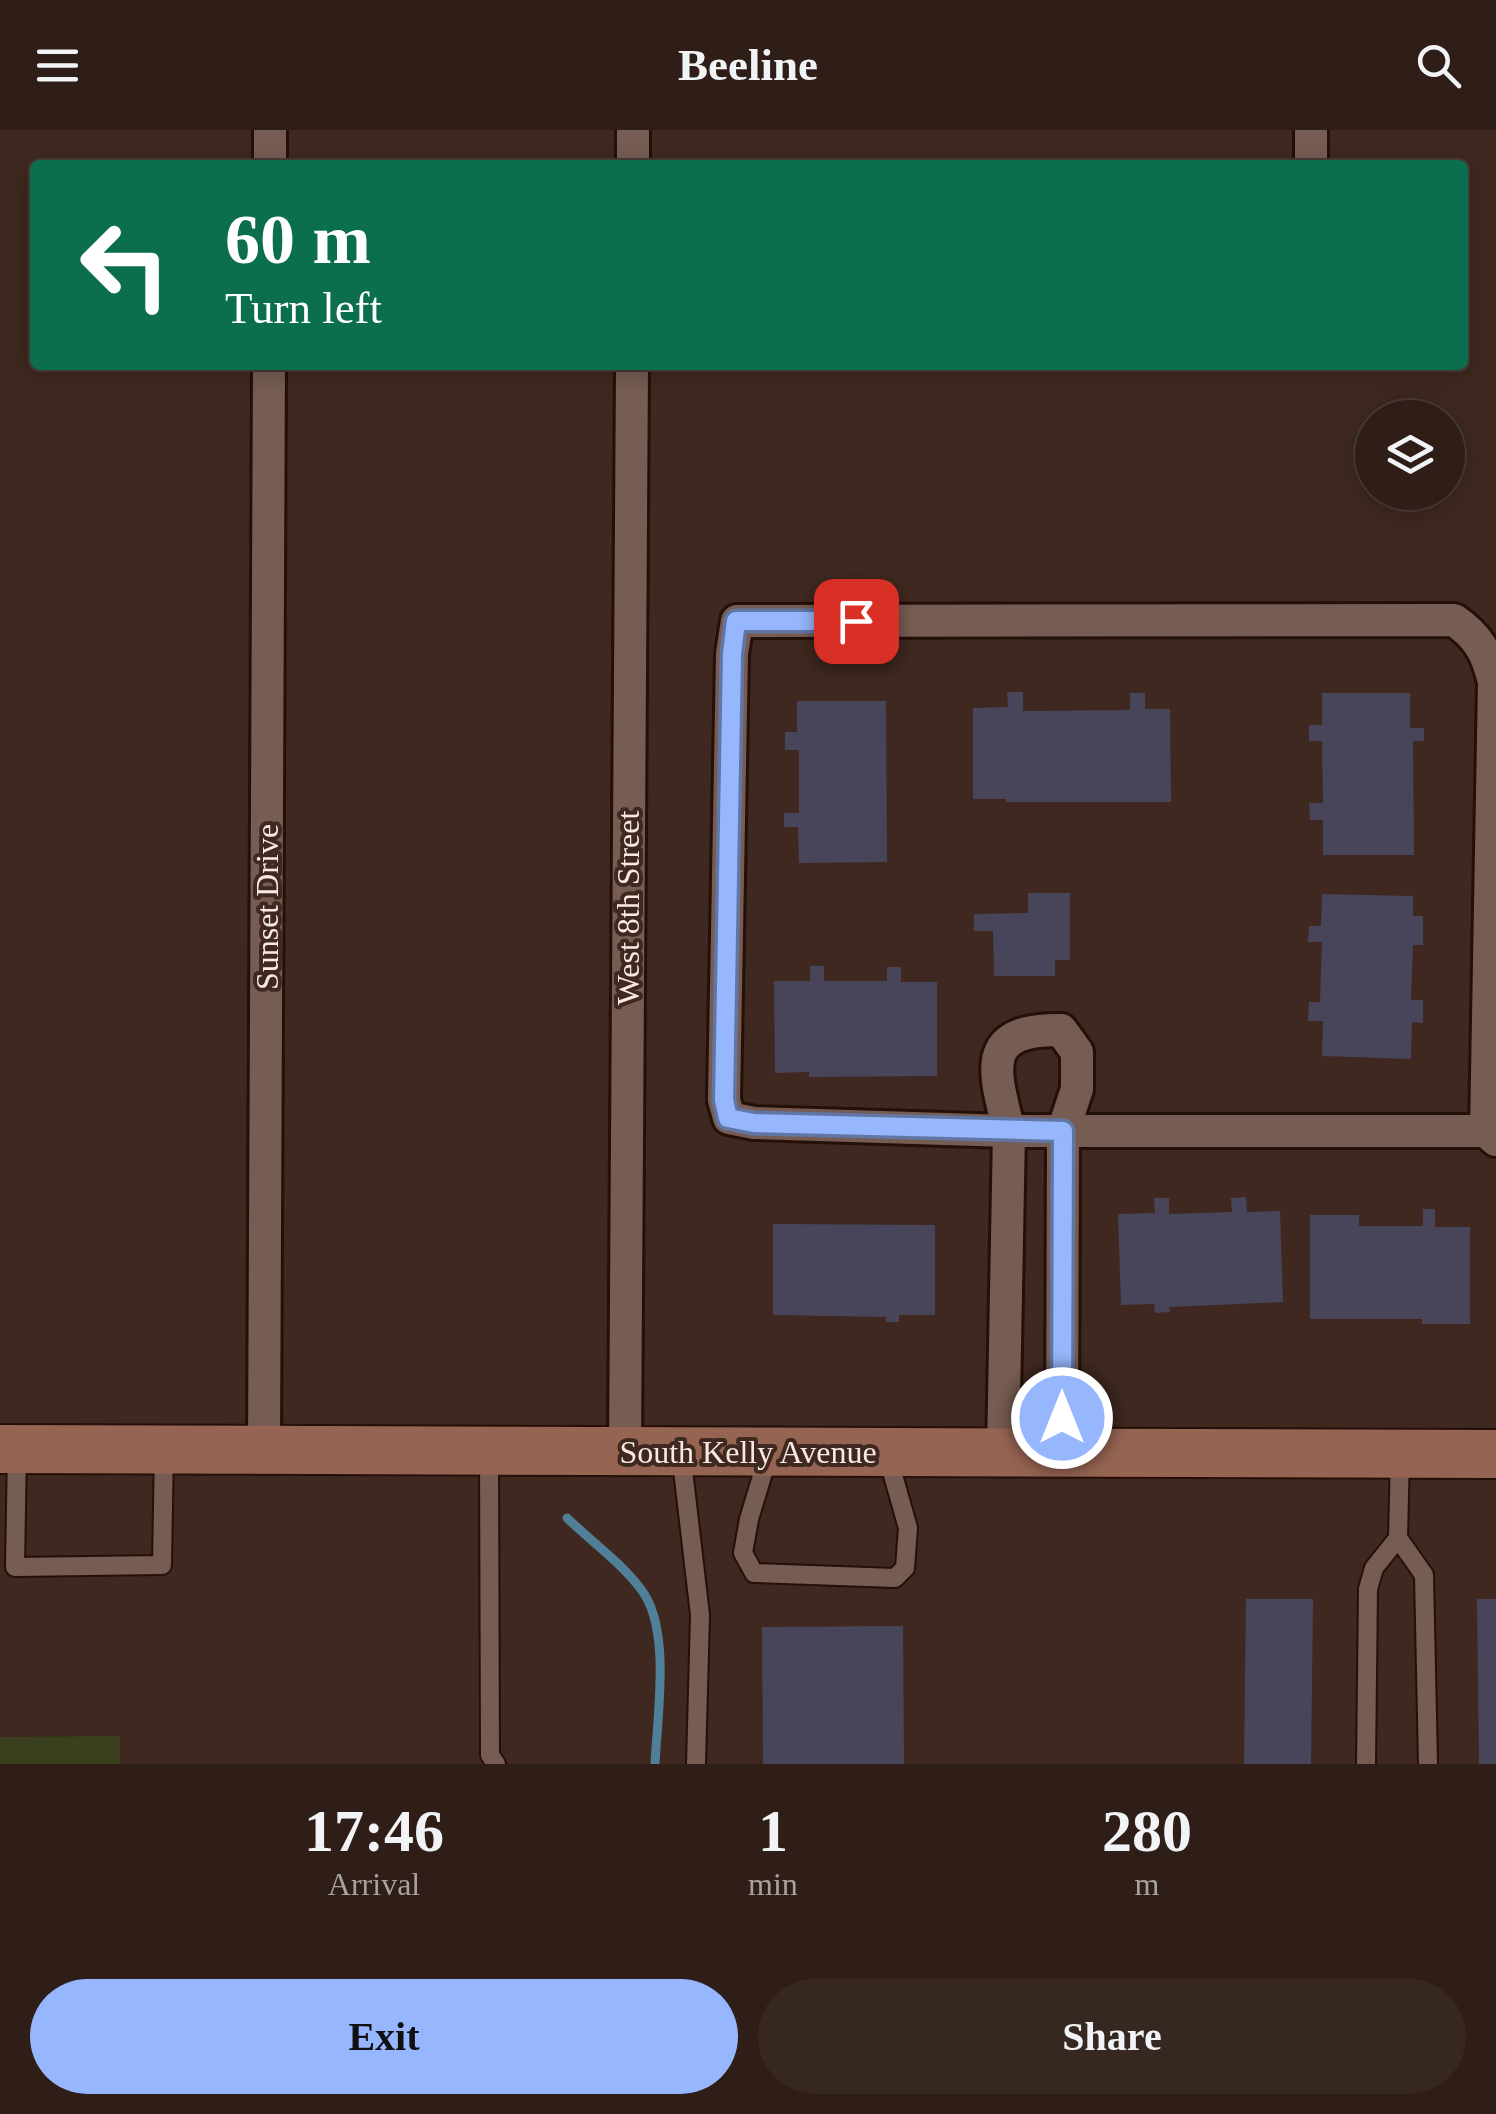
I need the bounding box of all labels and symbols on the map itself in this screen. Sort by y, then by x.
pin [814,579,899,664]
street label: West 8th Street [610,811,646,1005]
street label: Sunset Drive [249,824,285,990]
position arrow [1010,1366,1114,1470]
street label: South Kelly Avenue [619,1434,877,1470]

